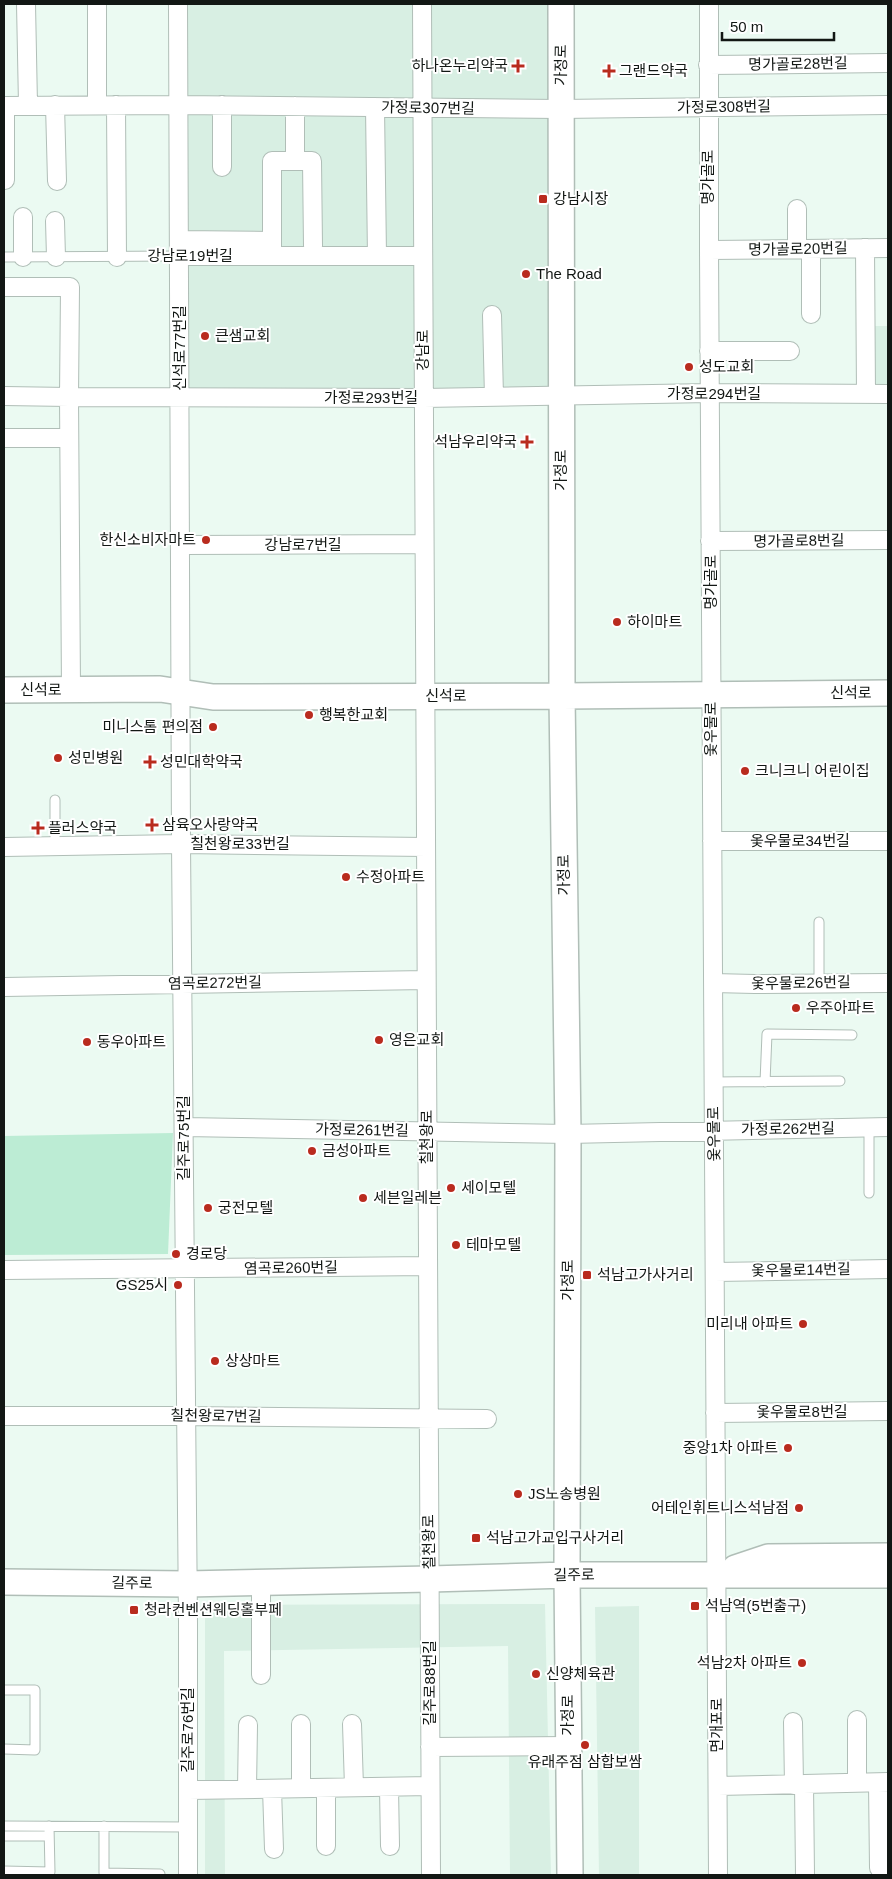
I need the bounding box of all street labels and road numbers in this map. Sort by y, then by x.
street label: 가정로 [552,44,569,86]
street label: 명가골로28번길 [748,54,848,73]
street label: 가정로308번길 [677,97,771,116]
street label: 가정로307번길 [381,98,475,117]
street label: 명가골로 [699,149,716,205]
street label: 명가골로20번길 [748,239,848,258]
street label: 강남로19번길 [147,247,233,264]
street label: 신석로77번길 [171,305,188,391]
street label: 강남로 [414,329,431,371]
street label: 가정로294번길 [667,385,761,402]
street label: 가정로293번길 [324,389,418,406]
street label: 가정로 [552,449,569,491]
street label: 명가골로8번길 [753,531,845,550]
street label: 강남로7번길 [264,536,342,553]
street label: 명가골로 [702,554,719,610]
street label: 신석로 [20,681,62,698]
street label: 신석로 [830,684,872,701]
street label: 신석로 [425,687,467,704]
street label: 옻우물로 [702,701,719,757]
street label: 옻우물로34번길 [750,832,850,849]
street label: 칠천왕로33번길 [190,835,290,852]
street label: 가정로 [555,854,572,896]
street label: 염곡로272번길 [168,973,262,992]
street label: 옻우물로26번길 [751,973,851,992]
street label: 길주로75번길 [175,1095,192,1181]
street label: 옻우물로 [705,1106,722,1162]
street label: 칠천왕로 [418,1109,435,1165]
street label: 가정로262번길 [741,1119,835,1138]
street label: 가정로261번길 [315,1120,409,1139]
street label: 염곡로260번길 [244,1258,338,1277]
street label: 가정로 [559,1259,576,1301]
street label: 옻우물로14번길 [751,1260,851,1279]
street label: 옻우물로8번길 [756,1403,848,1420]
street label: 칠천왕로7번길 [170,1406,262,1425]
street label: 칠천왕로 [420,1514,437,1570]
street label: 길주로 [553,1566,595,1583]
street label: 길주로 [111,1574,153,1591]
street label: 길주로88번길 [421,1640,438,1726]
street label: 길주로76번길 [179,1687,196,1773]
street label: 가정로 [559,1694,576,1736]
street label: 면개포로 [708,1697,725,1753]

